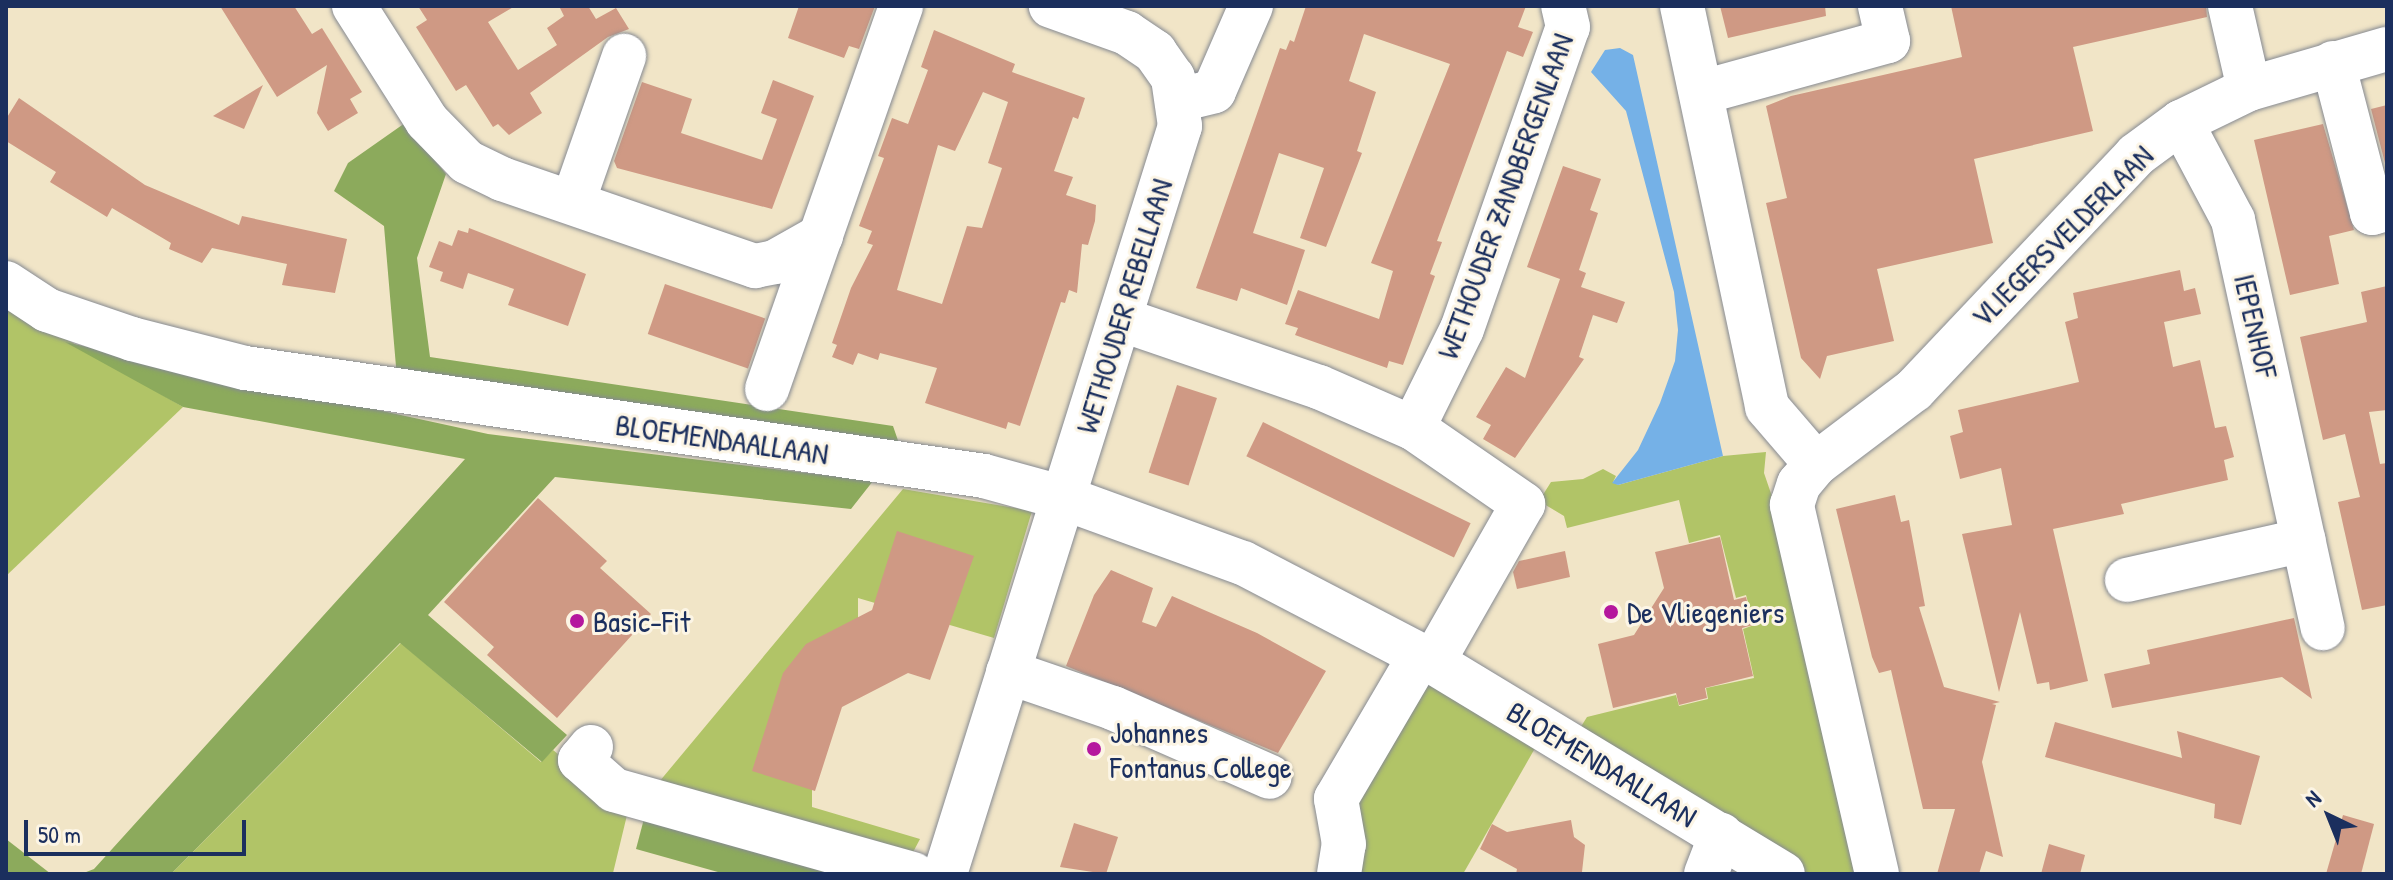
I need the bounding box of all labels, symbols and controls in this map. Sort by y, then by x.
street label: WETHOUDER ZANDBERGENLAAN [1429,29,1581,363]
street label: VLIEGERSVELDERLAAN [1964,138,2160,334]
street label: WETHOUDER REBELLAAN [1068,175,1180,437]
street label: IEPENHOF [2227,270,2285,382]
street label: BLOEMENDAALLAAN [613,406,831,472]
place label: De Vliegeniers [1627,594,1784,630]
place label: Basic-Fit [593,603,690,639]
marker: De Vliegeniers [1602,603,1620,621]
marker: Basic-Fit [568,612,586,630]
street label: BLOEMENDAALLAAN [1501,693,1703,835]
place label: Johannes Fontanus College [1110,714,1292,784]
marker: Johannes Fontanus College [1085,740,1103,758]
north arrow [2289,776,2369,856]
text: N [2298,783,2327,813]
scale bar [28,804,250,854]
text: 50 m [38,818,81,850]

